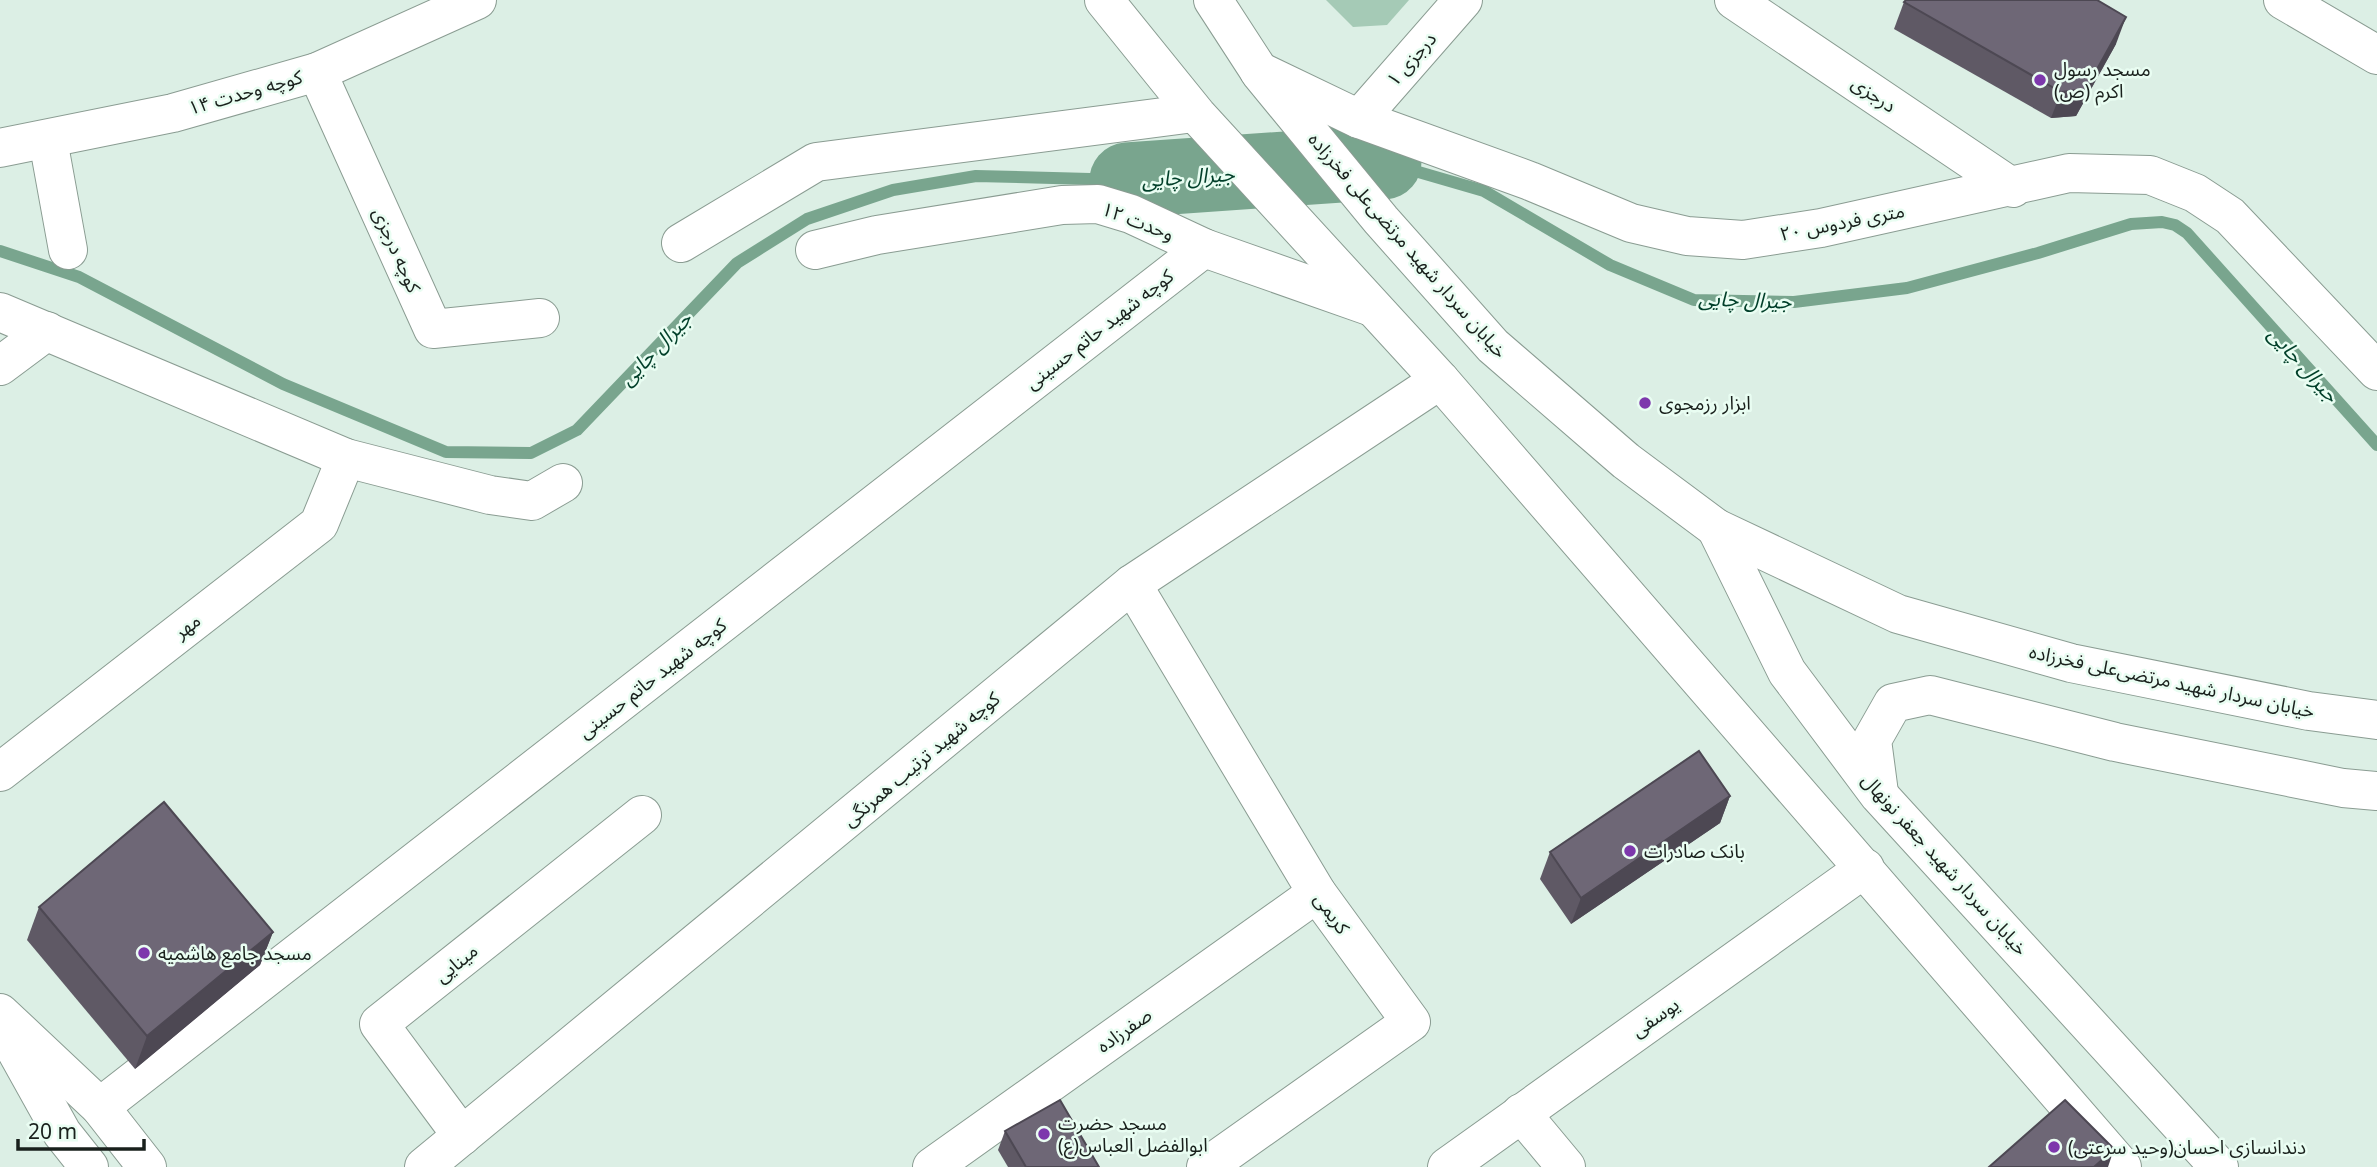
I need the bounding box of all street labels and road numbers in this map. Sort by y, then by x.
street label: درجزی ۱ [1380,26,1442,92]
street label: کوچه وحدت ۱۴ [185,63,306,121]
street label: درجزی [1847,70,1901,118]
street label: خیابان سردار شهید مرتضی‌علی فخرزاده [1303,127,1513,363]
street label: وحدت ۱۲ [1098,195,1178,247]
street label: ۲۰ متری فردوس [1777,197,1907,247]
street label: کوچه درجزی [367,203,428,298]
street label: کوچه شهید حاتم حسینی [1019,262,1181,397]
street label: مهر [168,607,206,645]
street label: کوچه شهید حاتم حسینی [572,611,734,746]
street label: خیابان سردار شهید مرتضی‌علی فخرزاده [2027,638,2317,724]
street label: کوچه شهید ترتیب همرنگی [837,685,1006,832]
street label: خیابان سردار شهید جعفر نونهال [1856,767,2034,961]
street label: کریمی [1308,887,1357,940]
street label: مینایی [429,938,483,988]
street label: یوسفی [1626,991,1684,1043]
street label: صفرزاده [1091,1002,1157,1058]

